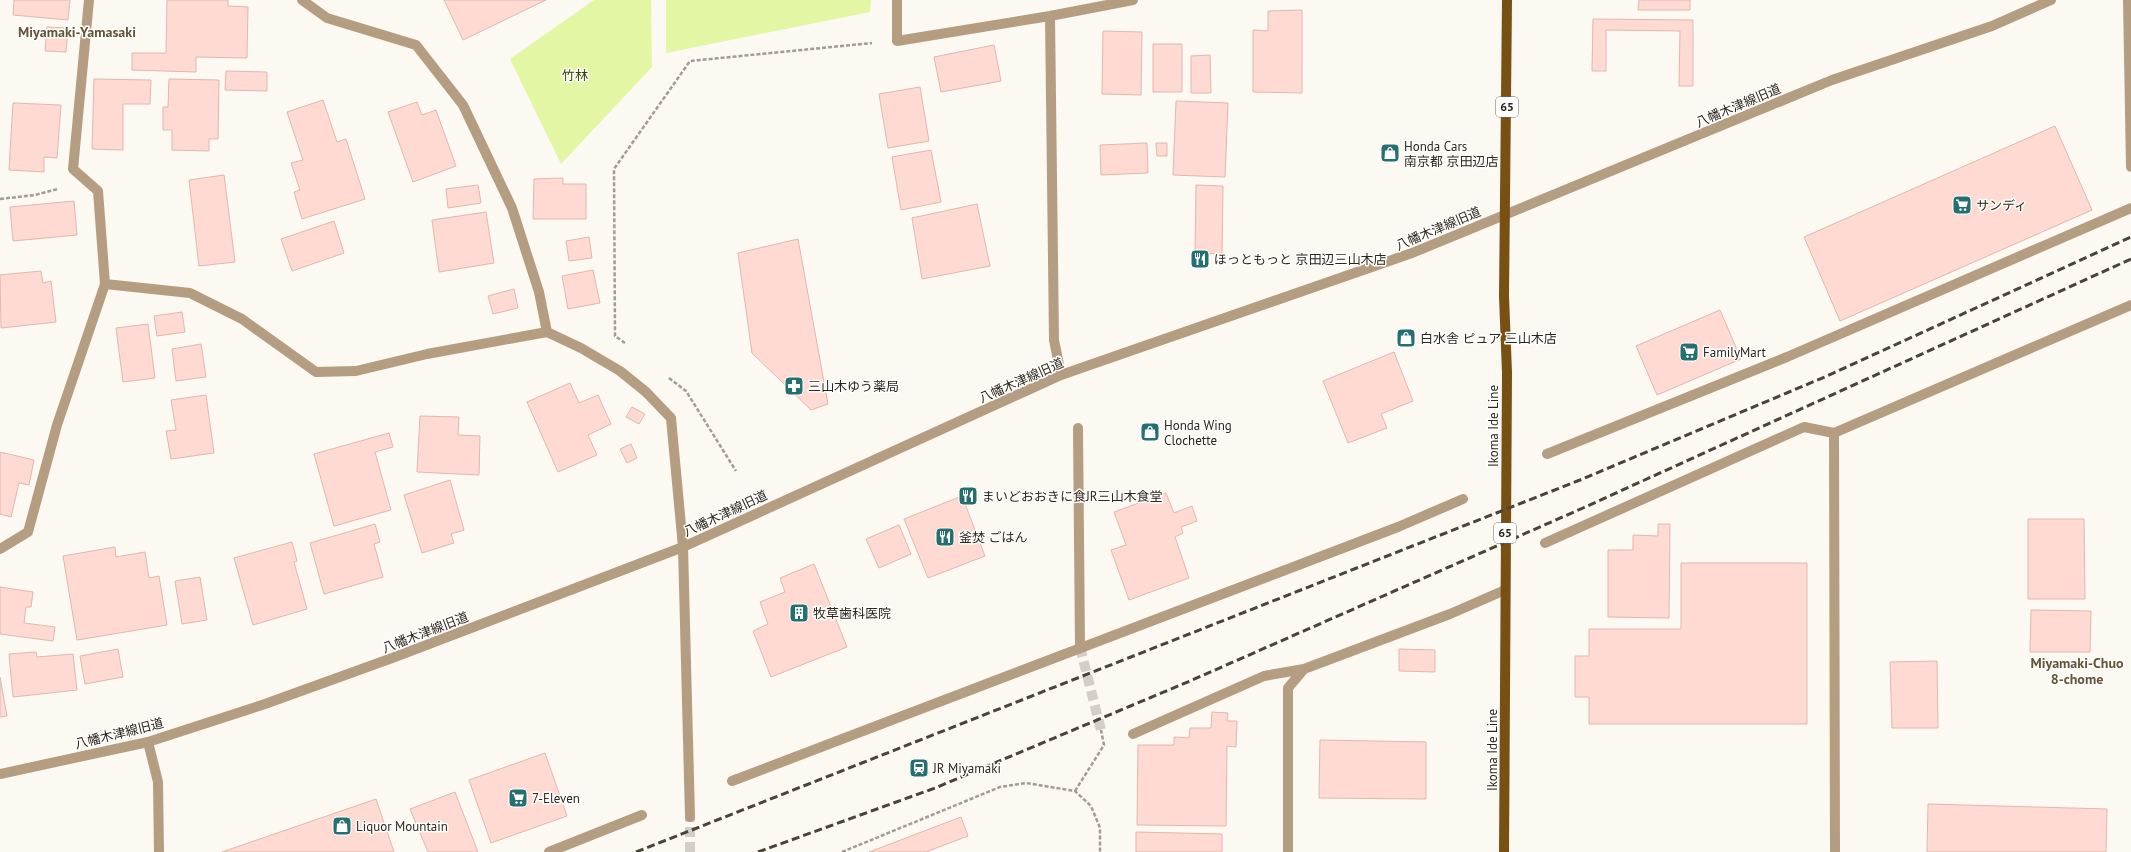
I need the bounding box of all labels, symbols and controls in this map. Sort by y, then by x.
district label: Miyamaki-Yamasaki [18,23,136,41]
park label: 竹林 [562,67,588,84]
street label: 八幡木津線旧道 [1693,80,1783,131]
road number: 65 [1496,97,1518,117]
place label: Honda Cars 南京都 京田辺店 [1404,138,1498,170]
shop icon: Honda Cars 南京都 京田辺店 [1379,142,1401,164]
supermarket icon: サンディ [1951,194,1973,216]
place label: サンディ [1976,197,2027,214]
street label: 八幡木津線旧道 [1393,203,1483,254]
restaurant icon: ほっともっと 京田辺三山木店 [1189,248,1211,270]
place label: ほっともっと 京田辺三山木店 [1214,251,1386,268]
shop icon: 白水舎 ピュア 三山木店 [1395,327,1417,349]
place label: 白水舎 ピュア 三山木店 [1420,330,1557,347]
supermarket icon: FamilyMart [1678,341,1700,363]
place label: FamilyMart [1703,344,1767,361]
street label: 八幡木津線旧道 [976,354,1066,407]
pharmacy icon: 三山木ゆう薬局 [783,375,805,397]
place label: 三山木ゆう薬局 [808,378,899,395]
street label: Ikoma Ide Line [1485,385,1502,467]
place label: Honda Wing Clochette [1164,417,1232,449]
shop icon: Honda Wing Clochette [1139,421,1161,443]
restaurant icon: まいどおおきに食JR三山木食堂 [957,485,979,507]
street label: 八幡木津線旧道 [680,487,770,540]
place label: まいどおおきに食JR三山木食堂 [982,488,1163,505]
road number: 65 [1494,523,1516,543]
restaurant icon: 釜焚 ごはん [934,526,956,548]
place label: 釜焚 ごはん [959,529,1027,546]
building icon: 牧草歯科医院 [788,602,810,624]
place label: 牧草歯科医院 [813,605,891,622]
street label: 八幡木津線旧道 [380,608,471,657]
district label: Miyamaki-Chuo 8-chome [2030,654,2124,688]
street label: Ikoma Ide Line [1484,709,1501,791]
street label: 八幡木津線旧道 [73,714,165,753]
station icon: JR Miyamaki [908,757,930,779]
place label: JR Miyamaki [932,760,1001,777]
supermarket icon: 7-Eleven [507,787,529,809]
place label: 7-Eleven [532,790,580,807]
shop icon: Liquor Mountain [331,815,353,837]
place label: Liquor Mountain [356,818,448,835]

